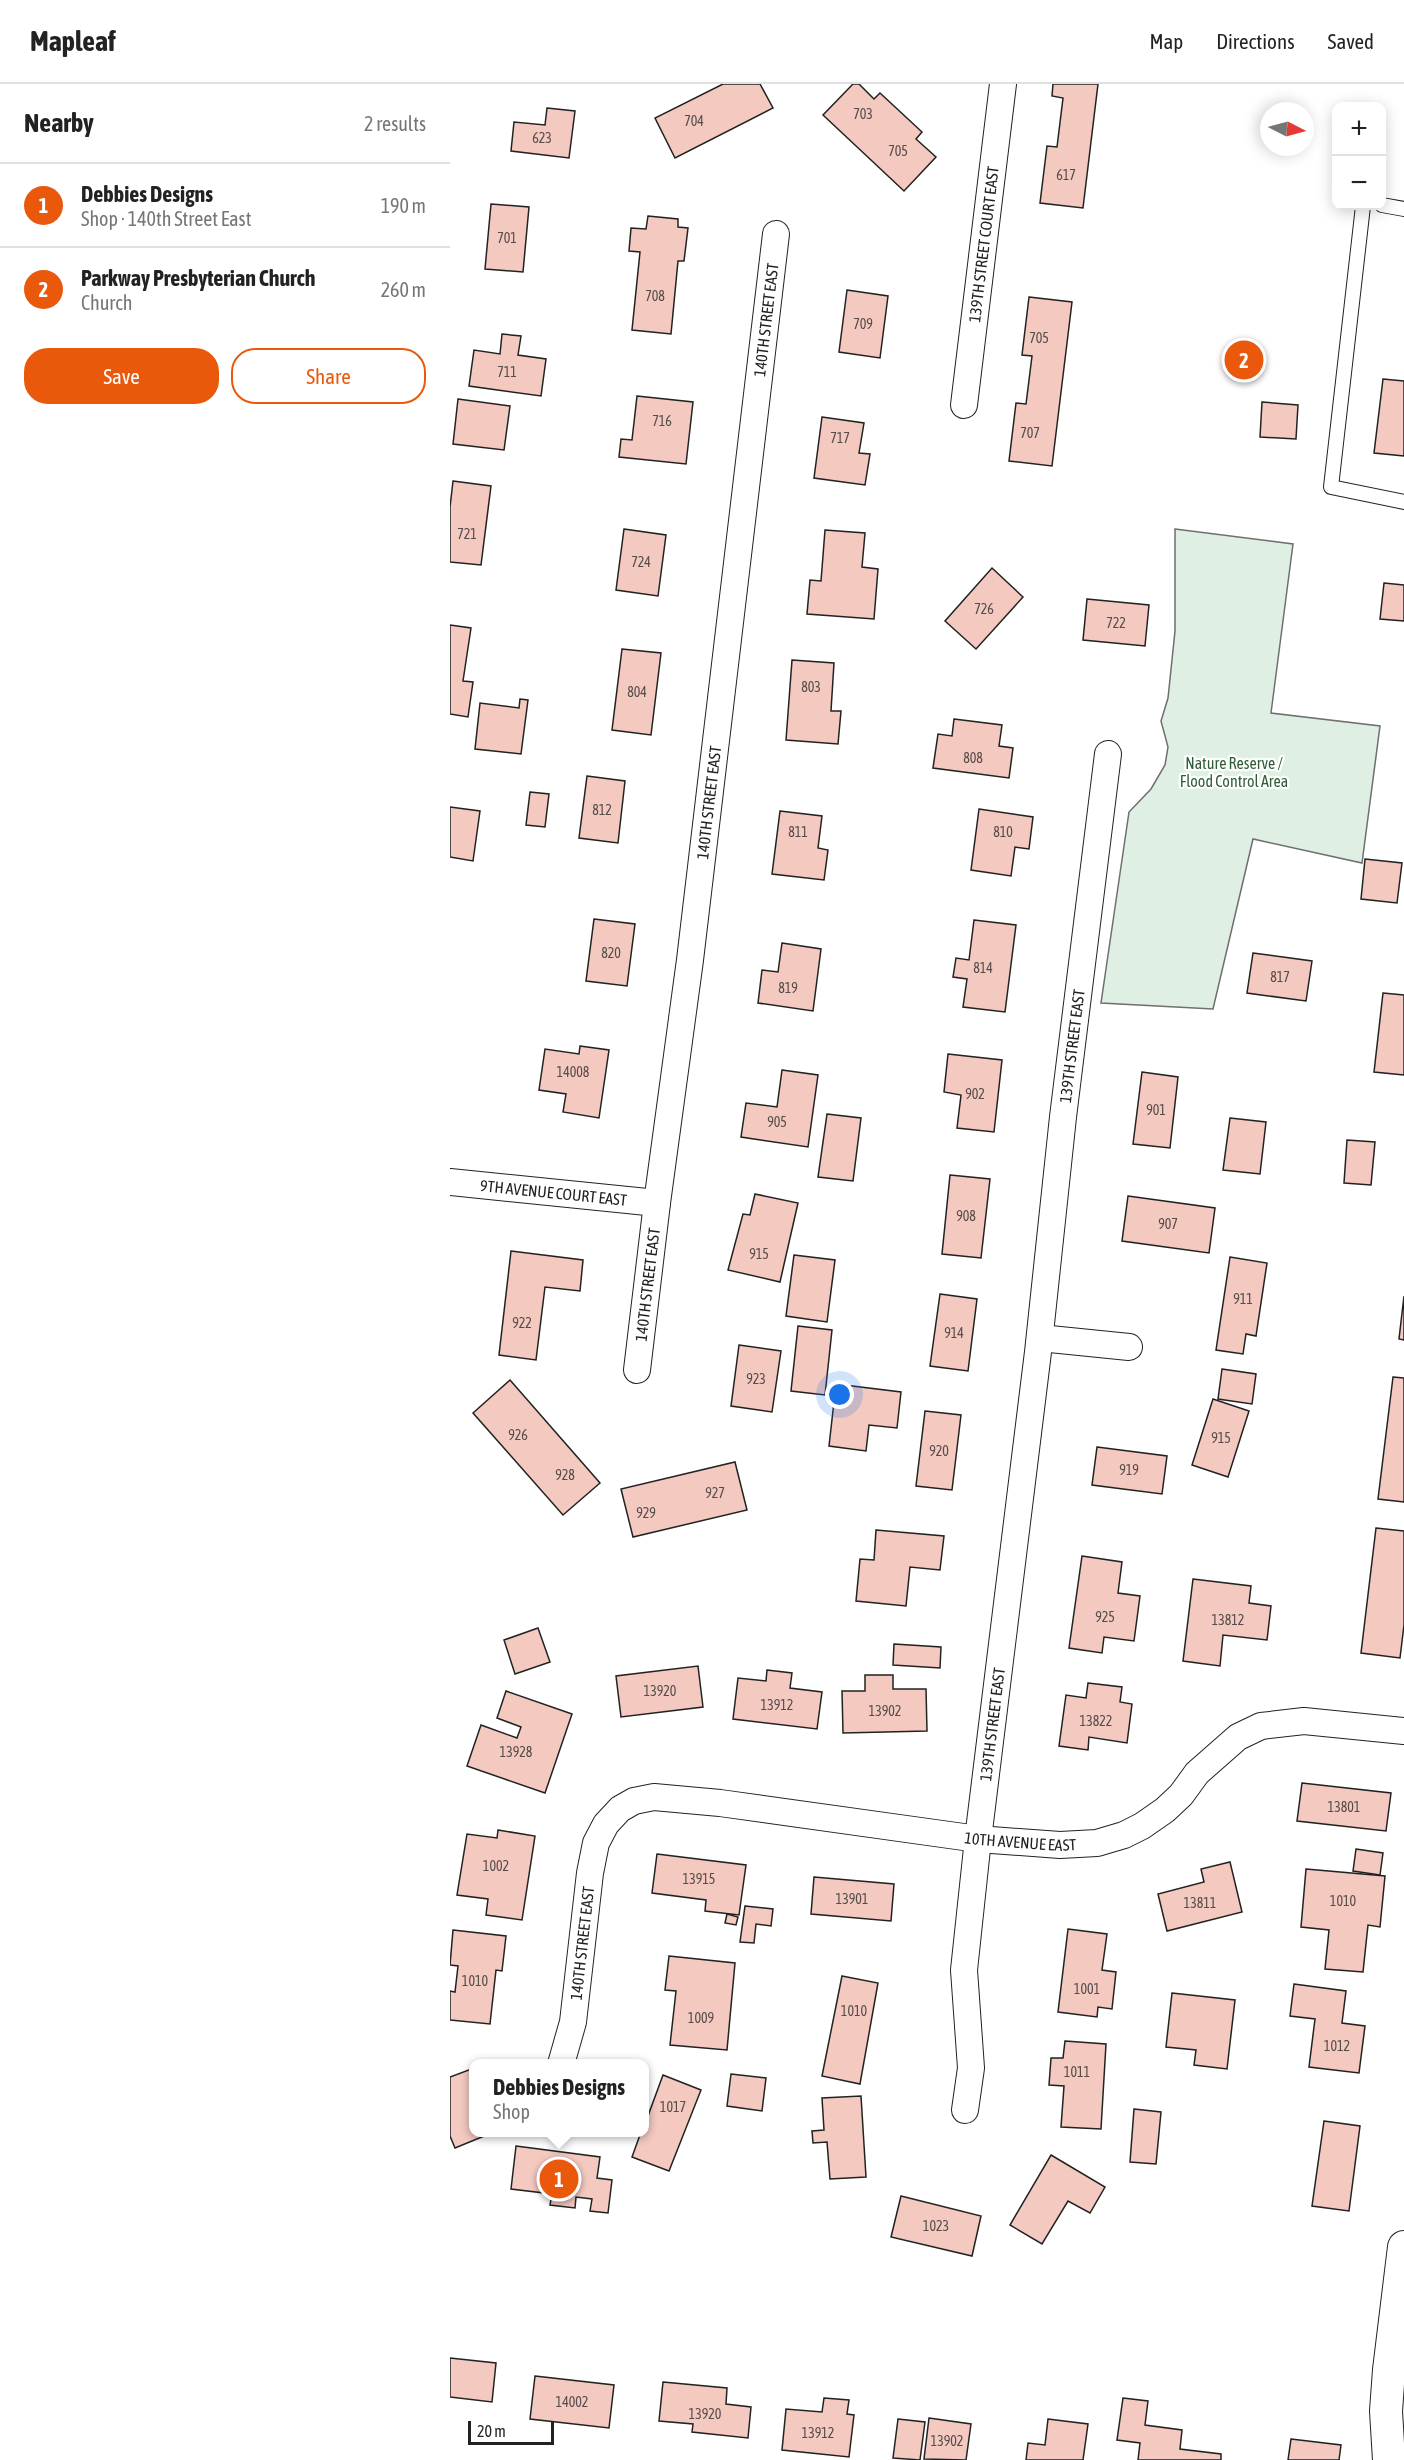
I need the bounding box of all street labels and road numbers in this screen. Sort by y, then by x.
street label: 139TH STREET COURT EAST [965,165,1002,323]
street label: 140TH STREET EAST [750,262,781,378]
street label: 140TH STREET EAST [693,745,724,860]
street label: 139TH STREET EAST [1056,988,1088,1104]
street label: 9TH AVENUE COURT EAST [479,1176,628,1209]
street label: 140TH STREET EAST [631,1227,663,1342]
street label: 139TH STREET EAST [976,1667,1008,1782]
street label: 10TH AVENUE EAST [963,1828,1077,1854]
street label: 140TH STREET EAST [567,1885,597,2001]

